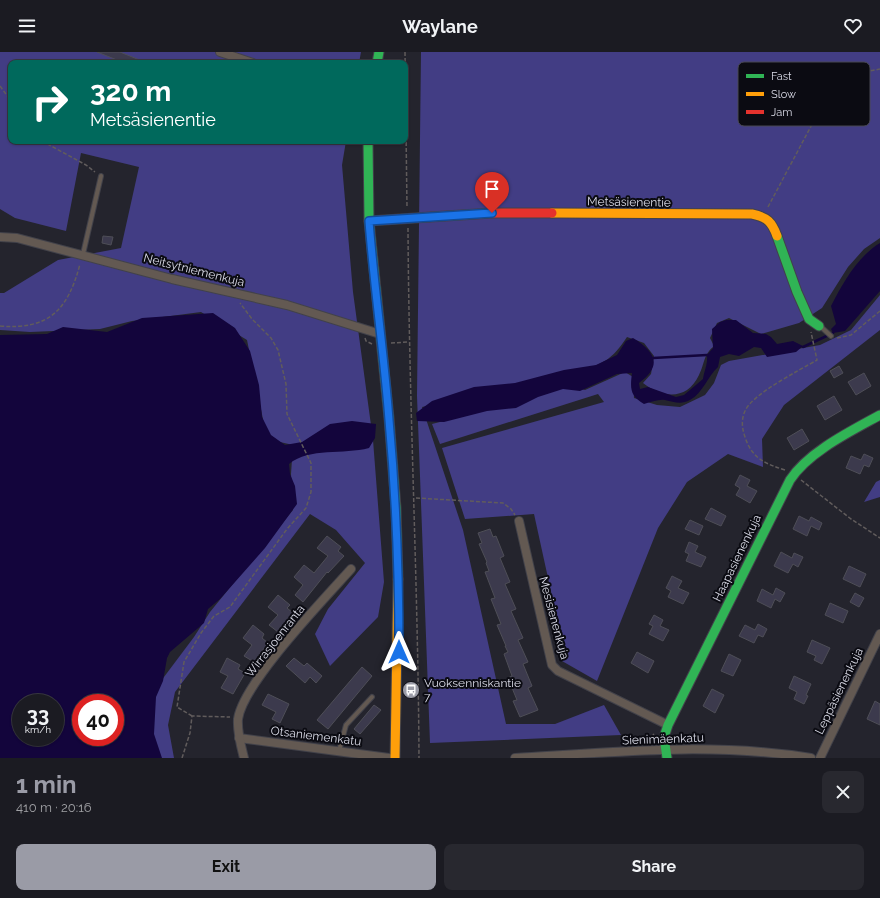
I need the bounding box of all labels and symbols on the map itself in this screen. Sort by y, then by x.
legend [738,62,870,126]
text: Fast [771,70,792,83]
text: Slow [771,88,796,101]
text: Jam [771,106,792,119]
pin [475,172,509,213]
street label: Metsäsienentie [587,194,671,210]
street label: Neitsytniemenkuja [142,251,246,289]
street label: Haapasienenkuja [710,512,764,604]
street label: Mesisienenkuja [536,575,572,661]
street label: Wirrasjoenranta [242,602,308,680]
position arrow [378,631,420,673]
street label: Leppäsienenkuja [812,645,866,737]
place label: Vuoksenniskantie 7 [424,676,521,704]
bus stop icon: Vuoksenniskantie 7 [401,680,421,700]
speed limit sign: 40 [72,694,124,746]
street label: Otsaniemenkatu [270,724,362,748]
street label: Sienimäenkatu [622,731,704,747]

